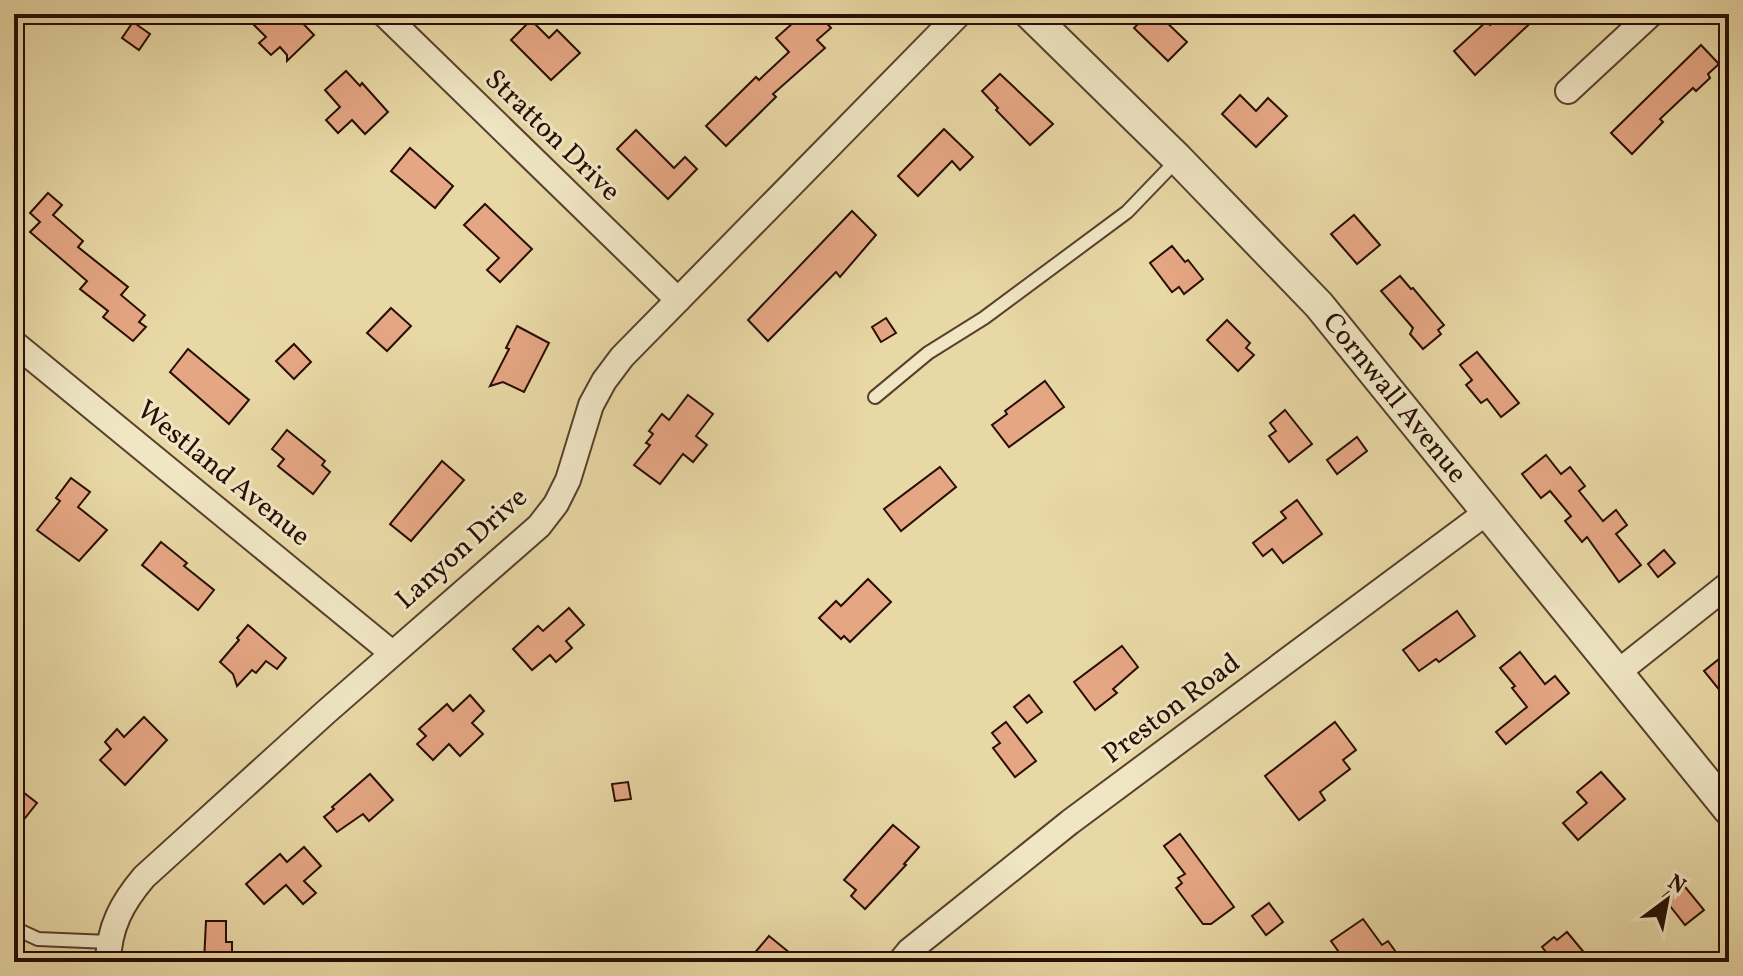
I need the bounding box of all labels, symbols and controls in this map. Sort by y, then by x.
street label: Stratton Drive [475,61,629,211]
street label: Cornwall Avenue [1313,304,1476,492]
street label: Westland Avenue [128,392,318,556]
street label: Lanyon Drive [387,479,537,619]
street label: Preston Road [1095,644,1249,774]
north arrow [1627,860,1707,940]
text: N [1661,868,1691,903]

